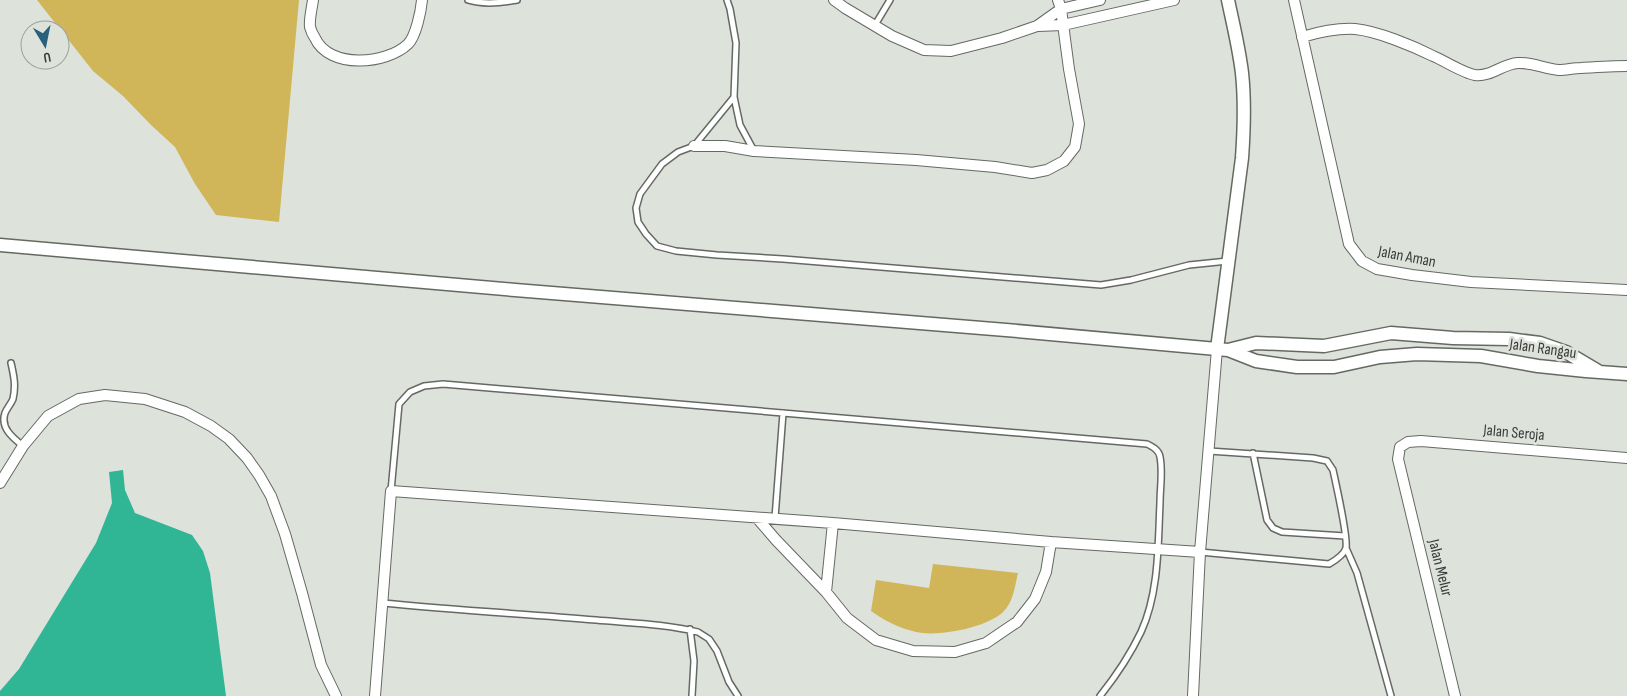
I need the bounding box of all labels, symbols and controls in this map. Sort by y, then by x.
north arrow [20,20,70,70]
text: U [42,48,52,66]
street label: Jalan Aman [1376,242,1437,272]
street label: Jalan Rangau [1507,335,1578,363]
street label: Jalan Seroja [1482,421,1545,445]
street label: Jalan Melur [1424,537,1456,599]

